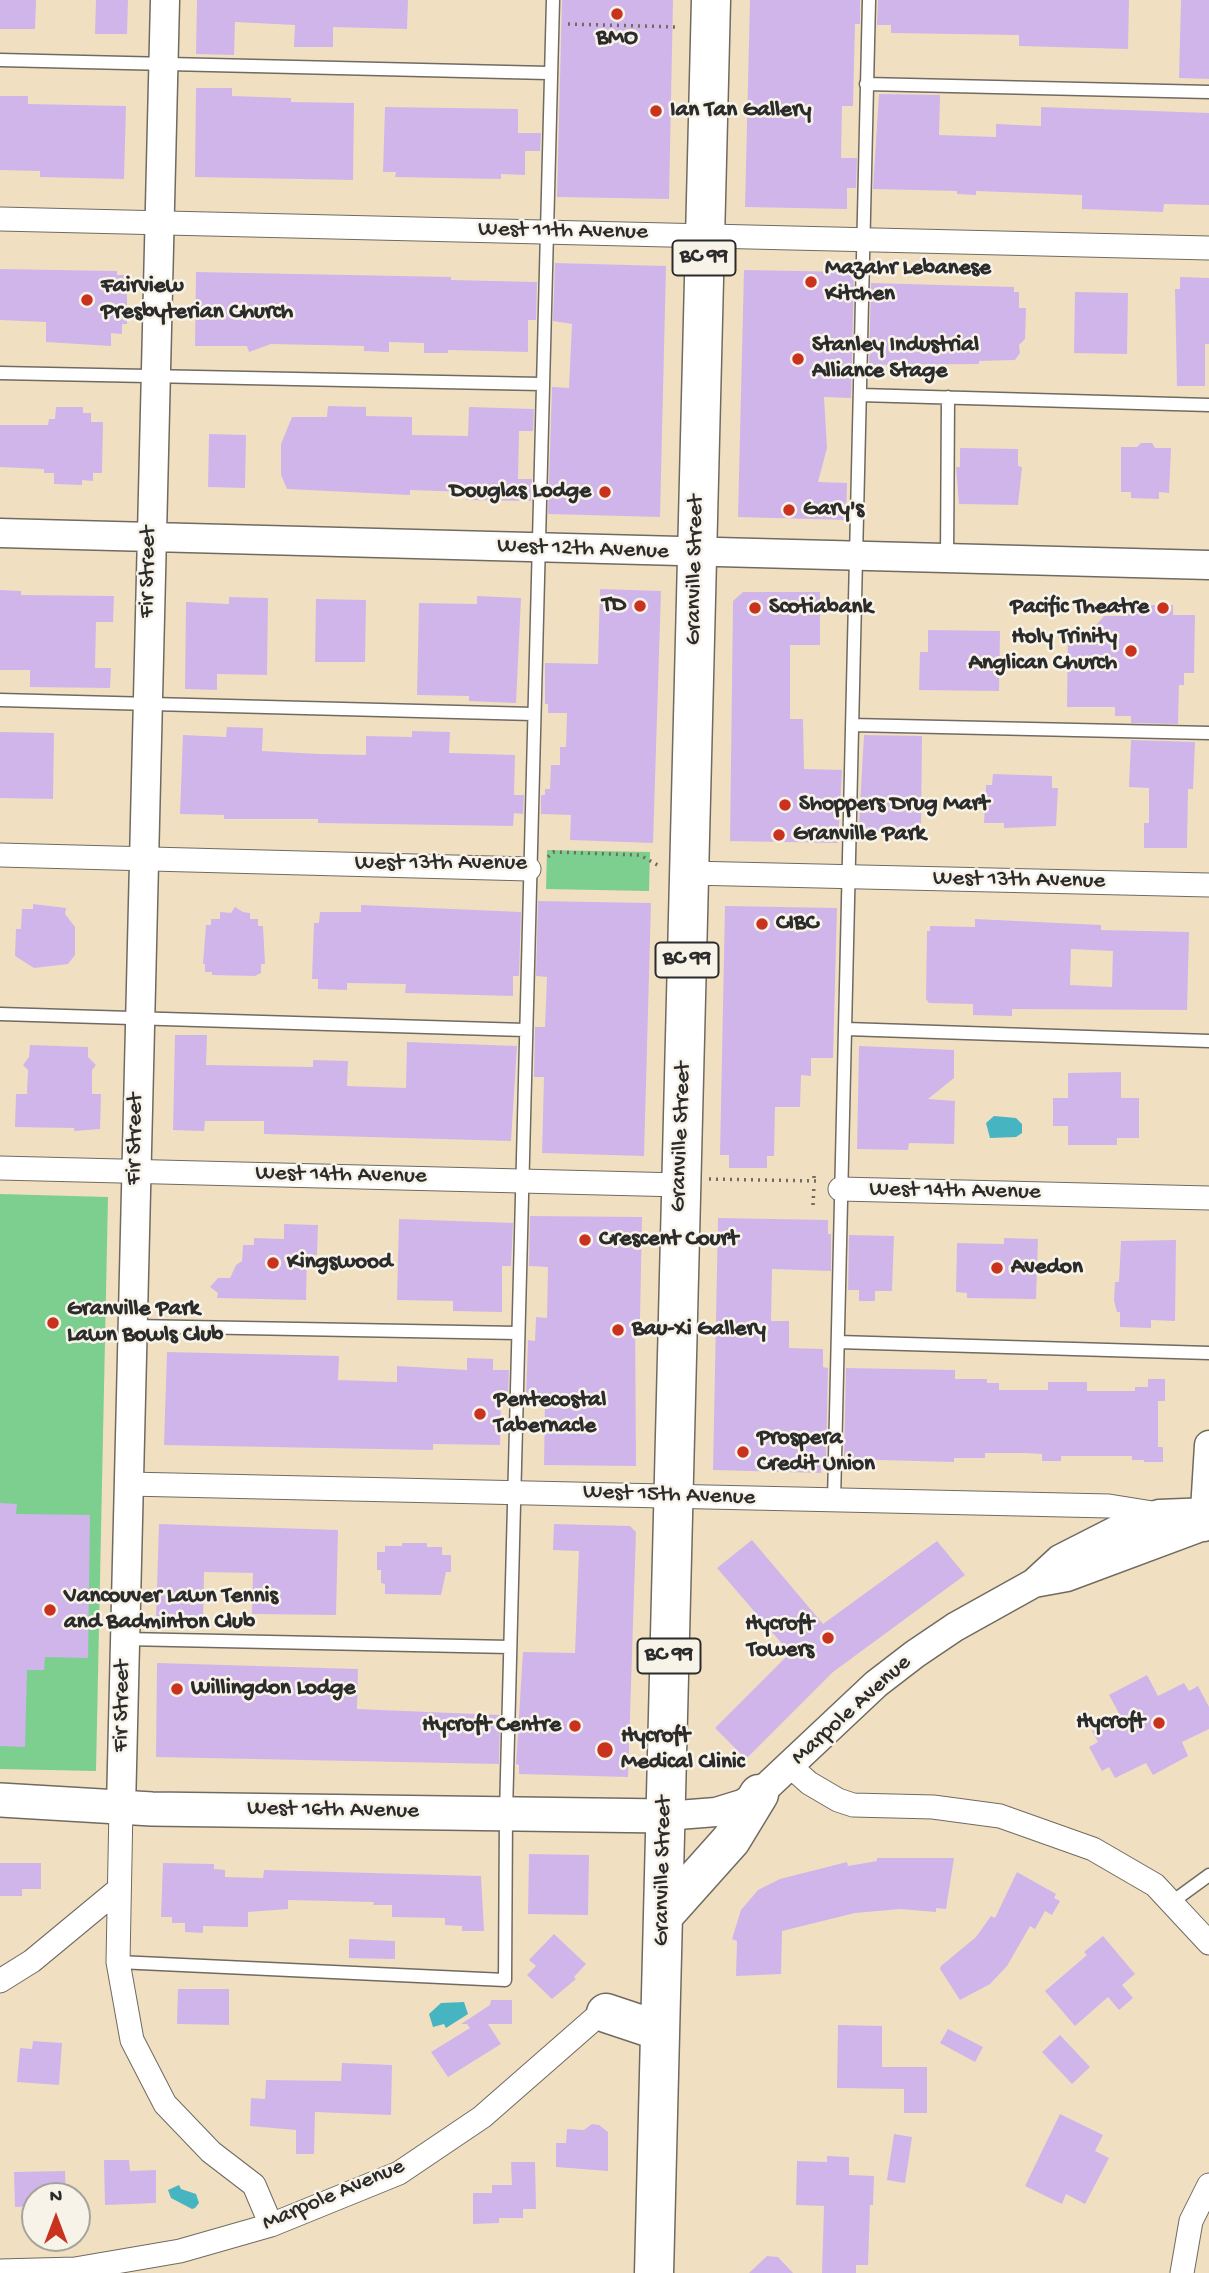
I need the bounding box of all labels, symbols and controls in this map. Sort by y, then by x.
marker: BMO [609,6,625,22]
place label: BMO [596,25,638,53]
place label: Ian Tan Gallery [670,97,811,125]
marker: Ian Tan Gallery [648,103,664,119]
street label: West 11th Avenue [478,217,648,247]
road number: BC 99 [672,240,736,276]
place label: Mazahr Lebanese Kitchen [825,255,991,309]
place label: Fairview Presbyterian Church [101,273,293,327]
marker: Mazahr Lebanese Kitchen [803,274,819,290]
marker: Fairview Presbyterian Church [79,292,95,308]
place label: Stanley Industrial Alliance Stage [812,332,979,386]
marker: Stanley Industrial Alliance Stage [790,351,806,367]
place label: Douglas Lodge [450,478,591,506]
marker: Douglas Lodge [597,484,613,500]
street label: Granville Street [681,495,711,645]
place label: Gary's [803,496,864,524]
marker: Gary's [781,502,797,518]
street label: Fir Street [134,526,164,618]
street label: West 12th Avenue [497,533,669,567]
place label: TD [602,592,626,620]
place label: Scotiabank [769,594,873,622]
place label: Pacific Theatre [1010,594,1149,622]
marker: TD [632,598,648,614]
marker: Scotiabank [747,600,763,616]
marker: Pacific Theatre [1155,600,1171,616]
place label: Holy Trinity Anglican Church [968,624,1117,678]
marker: Holy Trinity Anglican Church [1123,643,1139,659]
place label: Shoppers Drug Mart [799,791,989,819]
marker: Shoppers Drug Mart [777,797,793,813]
place label: Granville Park [793,821,926,849]
marker: Granville Park [771,827,787,843]
street label: West 13th Avenue [355,850,527,878]
street label: West 13th Avenue [933,866,1105,896]
place label: CIBC [776,910,818,938]
marker: CIBC [754,916,770,932]
road number: BC 99 [656,942,718,978]
street label: Granville Street [666,1061,698,1213]
street label: Fir Street [121,1093,151,1185]
street label: West 14th Avenue [255,1161,427,1191]
street label: West 14th Avenue [869,1177,1041,1207]
place label: Crescent Court [599,1226,738,1254]
marker: Crescent Court [577,1232,593,1248]
place label: Kingswood [287,1249,392,1277]
place label: Avedon [1011,1254,1083,1282]
marker: Kingswood [265,1255,281,1271]
marker: Avedon [989,1260,1005,1276]
place label: Granville Park Lawn Bowls Club [67,1296,223,1350]
marker: Granville Park Lawn Bowls Club [45,1315,61,1331]
place label: Bau-Xi Gallery [632,1316,766,1344]
marker: Bau-Xi Gallery [610,1322,626,1338]
place label: Pentecostal Tabernacle [494,1387,606,1441]
marker: Pentecostal Tabernacle [472,1406,488,1422]
place label: Prospera Credit Union [757,1425,875,1479]
marker: Prospera Credit Union [735,1444,751,1460]
street label: West 15th Avenue [582,1479,756,1513]
place label: Vancouver Lawn Tennis and Badminton Club [64,1583,278,1637]
marker: Vancouver Lawn Tennis and Badminton Club [42,1602,58,1618]
place label: Hycroft Towers [745,1611,814,1665]
marker: Hycroft Towers [820,1630,836,1646]
road number: BC 99 [638,1638,700,1674]
street label: Marpole Avenue [786,1650,918,1772]
street label: Fir Street [108,1660,138,1752]
place label: Willingdon Lodge [191,1675,355,1703]
marker: Willingdon Lodge [169,1681,185,1697]
place label: Hycroft [1076,1709,1145,1737]
place label: Hycroft Centre [422,1712,561,1740]
marker: Hycroft [1151,1715,1167,1731]
marker: Hycroft Centre [567,1718,583,1734]
place label: Hycroft Medical Clinic [621,1723,745,1777]
marker: Hycroft Medical Clinic [595,1740,615,1760]
street label: West 16th Avenue [247,1796,419,1826]
street label: Granville Street [649,1796,679,1946]
street label: Marpole Avenue [259,2154,409,2238]
north arrow [21,2182,91,2252]
text: N [50,2186,62,2209]

